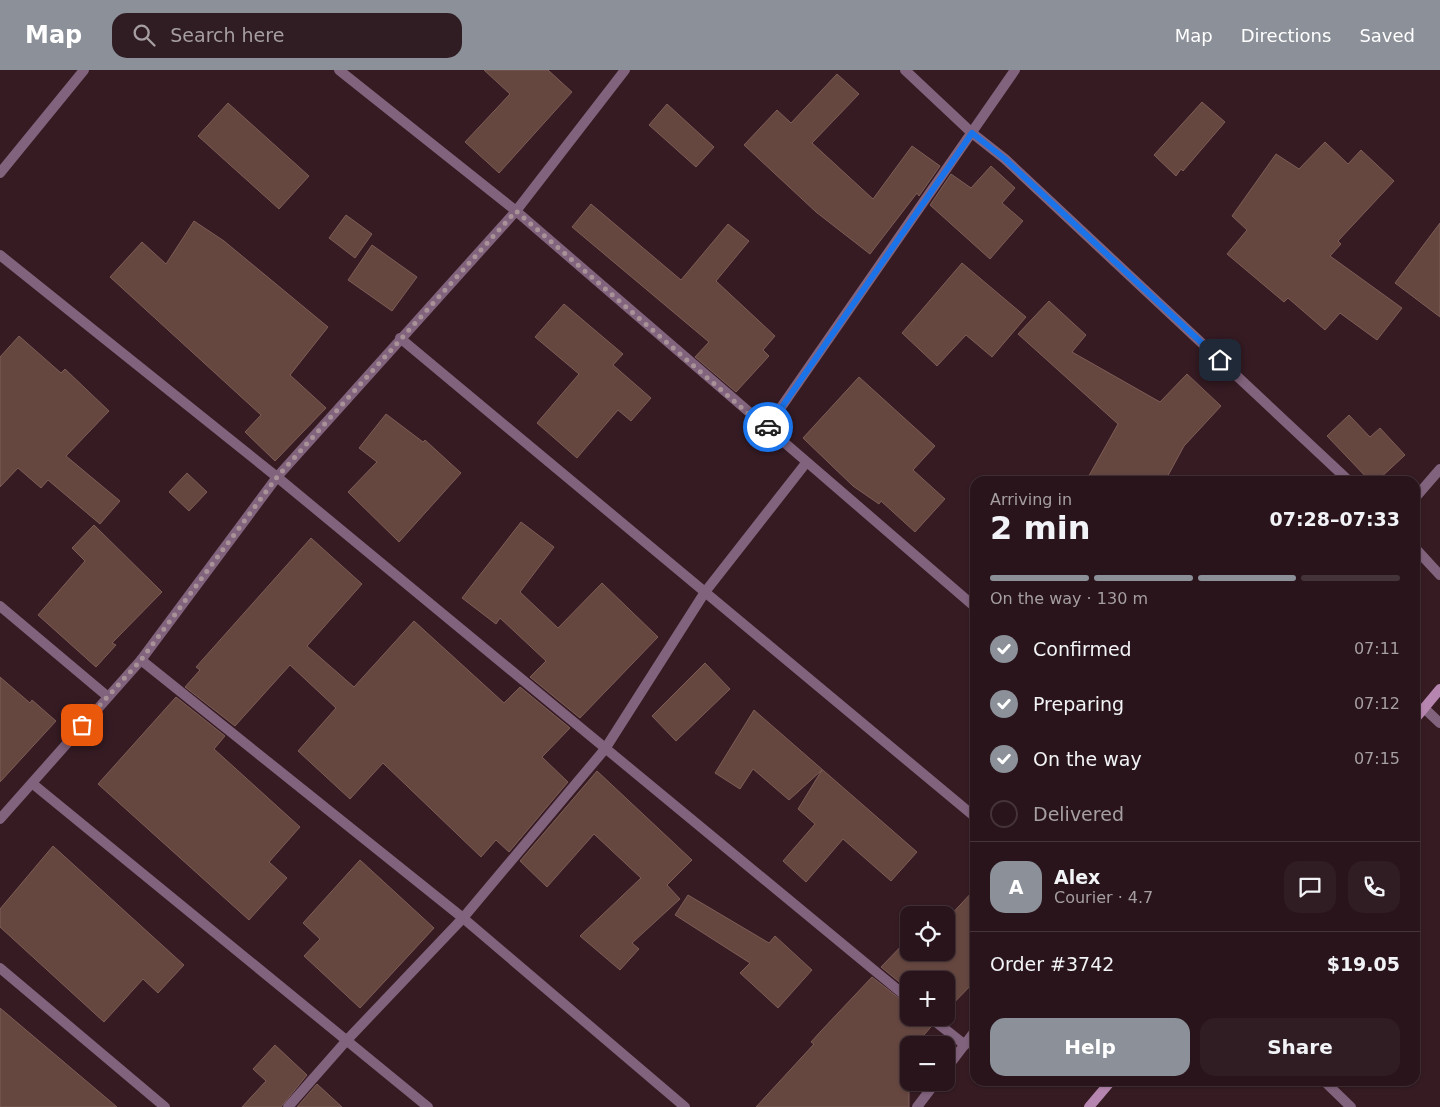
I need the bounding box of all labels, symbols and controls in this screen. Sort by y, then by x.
search box [112,13,462,58]
text: Map [25,21,82,49]
icon: search [130,21,158,49]
text: Search here [170,24,284,46]
text: Map [1175,25,1213,46]
text: Directions [1241,25,1331,46]
text: Saved [1359,25,1415,46]
pin [1199,339,1241,381]
icon: home [1206,346,1234,374]
courier [743,402,793,452]
icon: car [754,413,782,441]
text: Arriving in [990,490,1072,509]
text: 07:28–07:33 [1270,508,1400,530]
text: 2 min [990,509,1091,547]
text: On the way · 130 m [990,589,1148,608]
icon: check [990,635,1018,663]
text: Confirmed [1033,638,1132,660]
text: 07:11 [1354,639,1400,658]
icon: check [990,690,1018,718]
text: Preparing [1033,693,1124,715]
text: 07:12 [1354,694,1400,713]
pin [61,704,103,746]
icon: bag [68,711,96,739]
icon: check [990,745,1018,773]
text: On the way [1033,748,1142,770]
text: 07:15 [1354,749,1400,768]
text: Delivered [1033,803,1124,825]
button: chat [1284,861,1336,913]
button: phone [1348,861,1400,913]
text: Alex [1054,866,1100,888]
text: A [1009,876,1023,898]
text: Courier · 4.7 [1054,888,1153,907]
map controls [900,906,955,1091]
button: locate [900,906,955,961]
text: Order #3742 [990,953,1114,975]
text: $19.05 [1327,953,1400,975]
button: + [900,971,955,1026]
button: Help [990,1018,1190,1076]
button: Share [1200,1018,1400,1076]
button: − [900,1036,955,1091]

